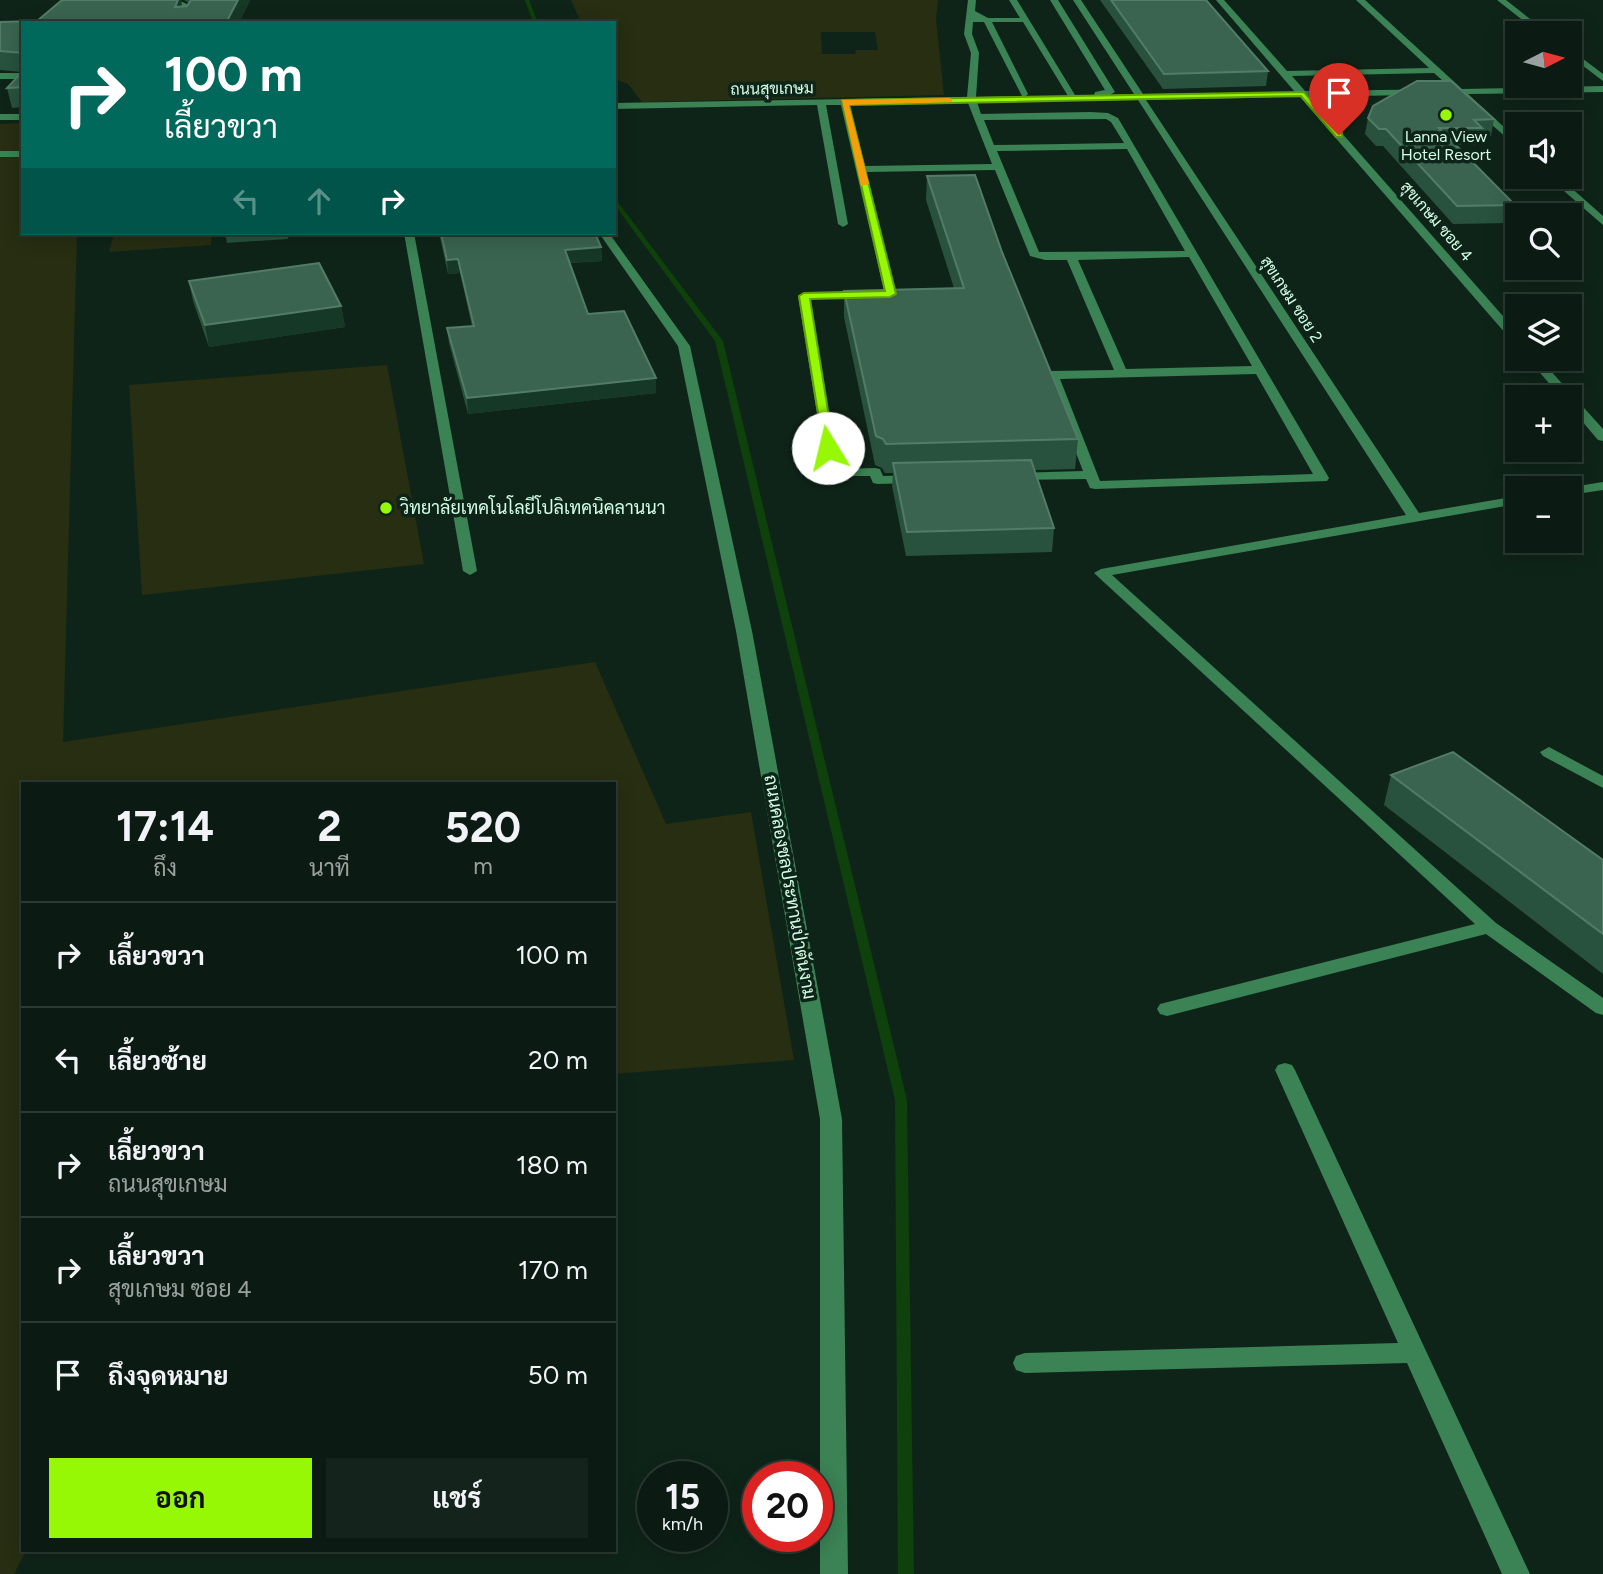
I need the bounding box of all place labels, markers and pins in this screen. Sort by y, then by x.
pin [1309,63,1369,135]
marker: Lanna View Hotel Resort [1438,107,1454,123]
place label: Lanna View Hotel Resort [1401,127,1491,164]
place label: วิทยาลัยเทคโนโลยีโปลิเทคนิคลานนา [399,495,665,519]
marker: วิทยาลัยเทคโนโลยีโปลิเทคนิคลานนา [378,500,394,516]

